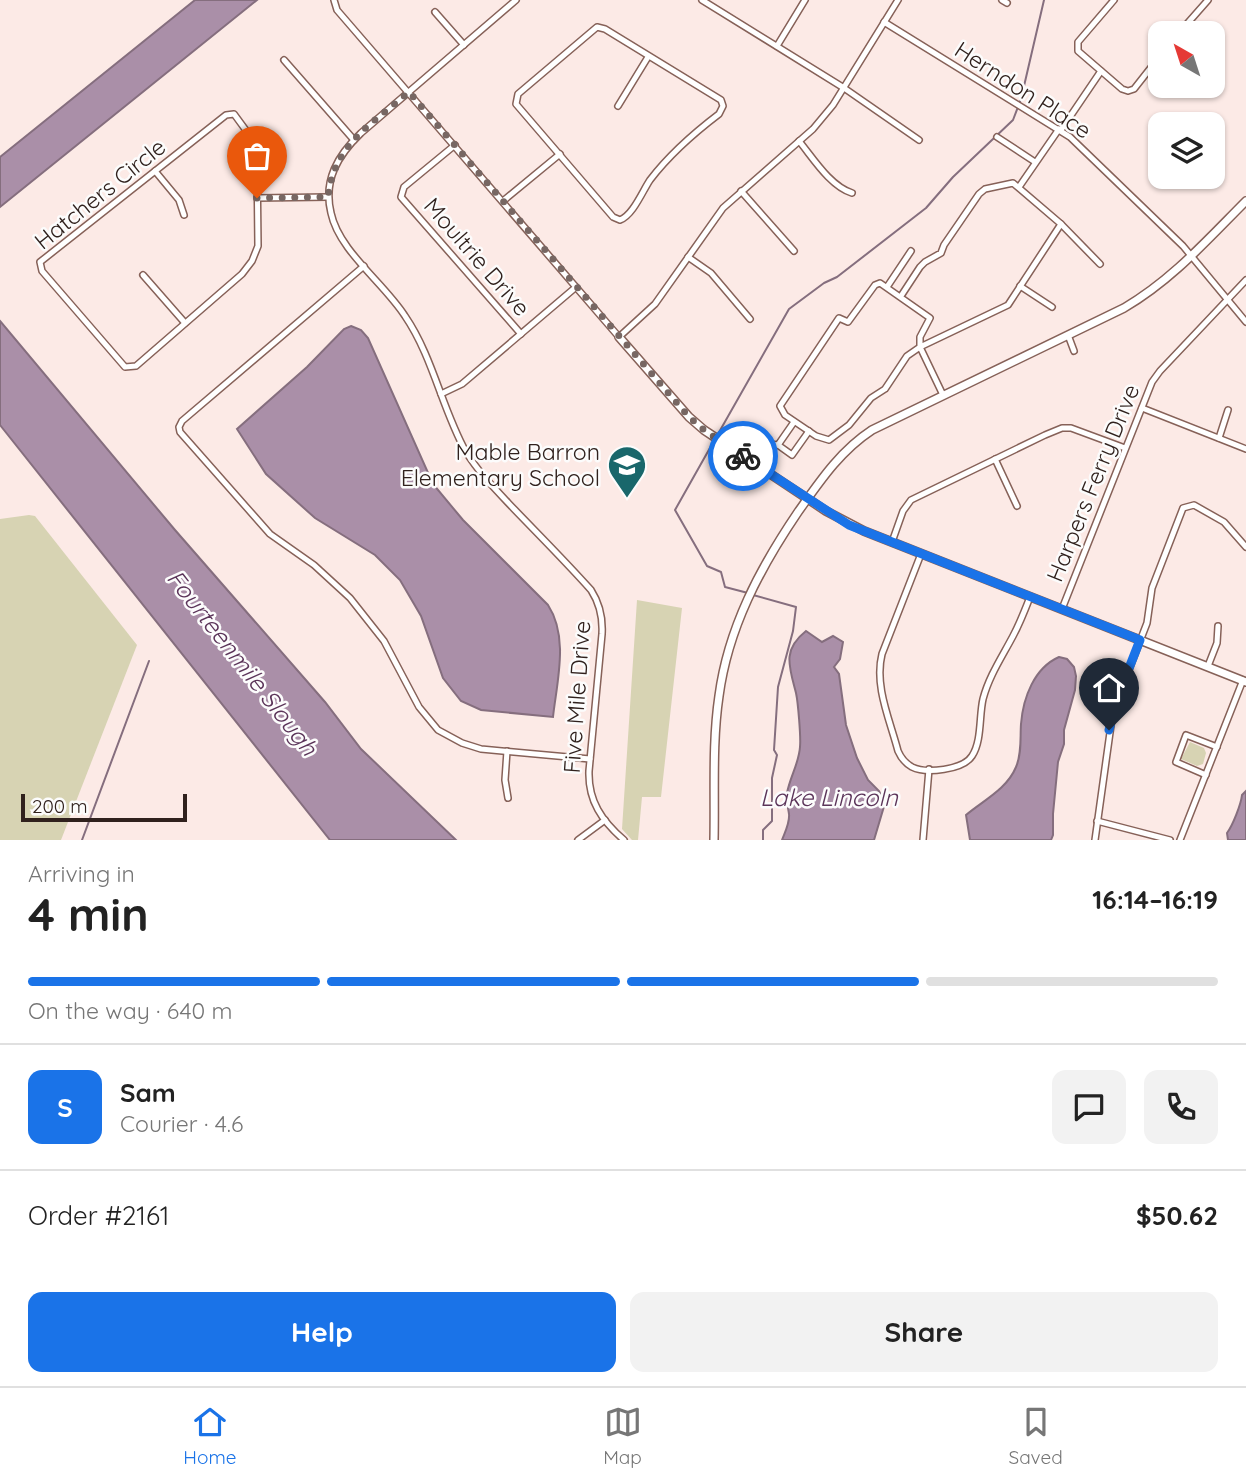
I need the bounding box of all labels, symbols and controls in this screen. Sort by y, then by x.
north arrow [1148,21,1225,98]
map controls [1148,21,1225,189]
street label: Herndon Place [950,35,1097,144]
button: layers [1148,112,1225,189]
pin [227,126,287,198]
street label: Hatchers Circle [28,132,171,255]
icon: bag [238,137,276,175]
street label: Moultrie Drive [418,192,537,322]
street label: Harpers Ferry Drive [1040,380,1145,586]
courier [708,421,778,491]
place label: Mable Barron Elementary School [401,437,600,492]
icon: bike [724,437,762,475]
school or university icon: Mable Barron Elementary School [606,444,648,499]
water label: Fourteenmile Slough [161,564,325,761]
street label: Five Mile Drive [557,620,596,774]
pin [1079,658,1139,730]
icon: home [1090,669,1128,707]
water label: Lake Lincoln [760,782,899,812]
scale bar [21,791,187,823]
text: 200 m [32,794,88,818]
text: Arriving in [28,859,135,888]
text: 16:14–16:19 [1092,883,1218,916]
text: 4 min [28,885,149,943]
text: On the way · 640 m [28,996,233,1025]
button: chat [1052,1070,1126,1144]
button: phone [1144,1070,1218,1144]
text: Sam [120,1076,176,1109]
text: S [57,1091,73,1124]
text: Courier · 4.6 [120,1109,243,1138]
text: Order #2161 [28,1199,169,1232]
text: $50.62 [1136,1199,1218,1232]
button: Help [28,1292,616,1372]
button: Share [630,1292,1218,1372]
tab: Home [183,1403,237,1469]
tab: Map [603,1403,642,1469]
tab: Saved [1009,1403,1063,1469]

